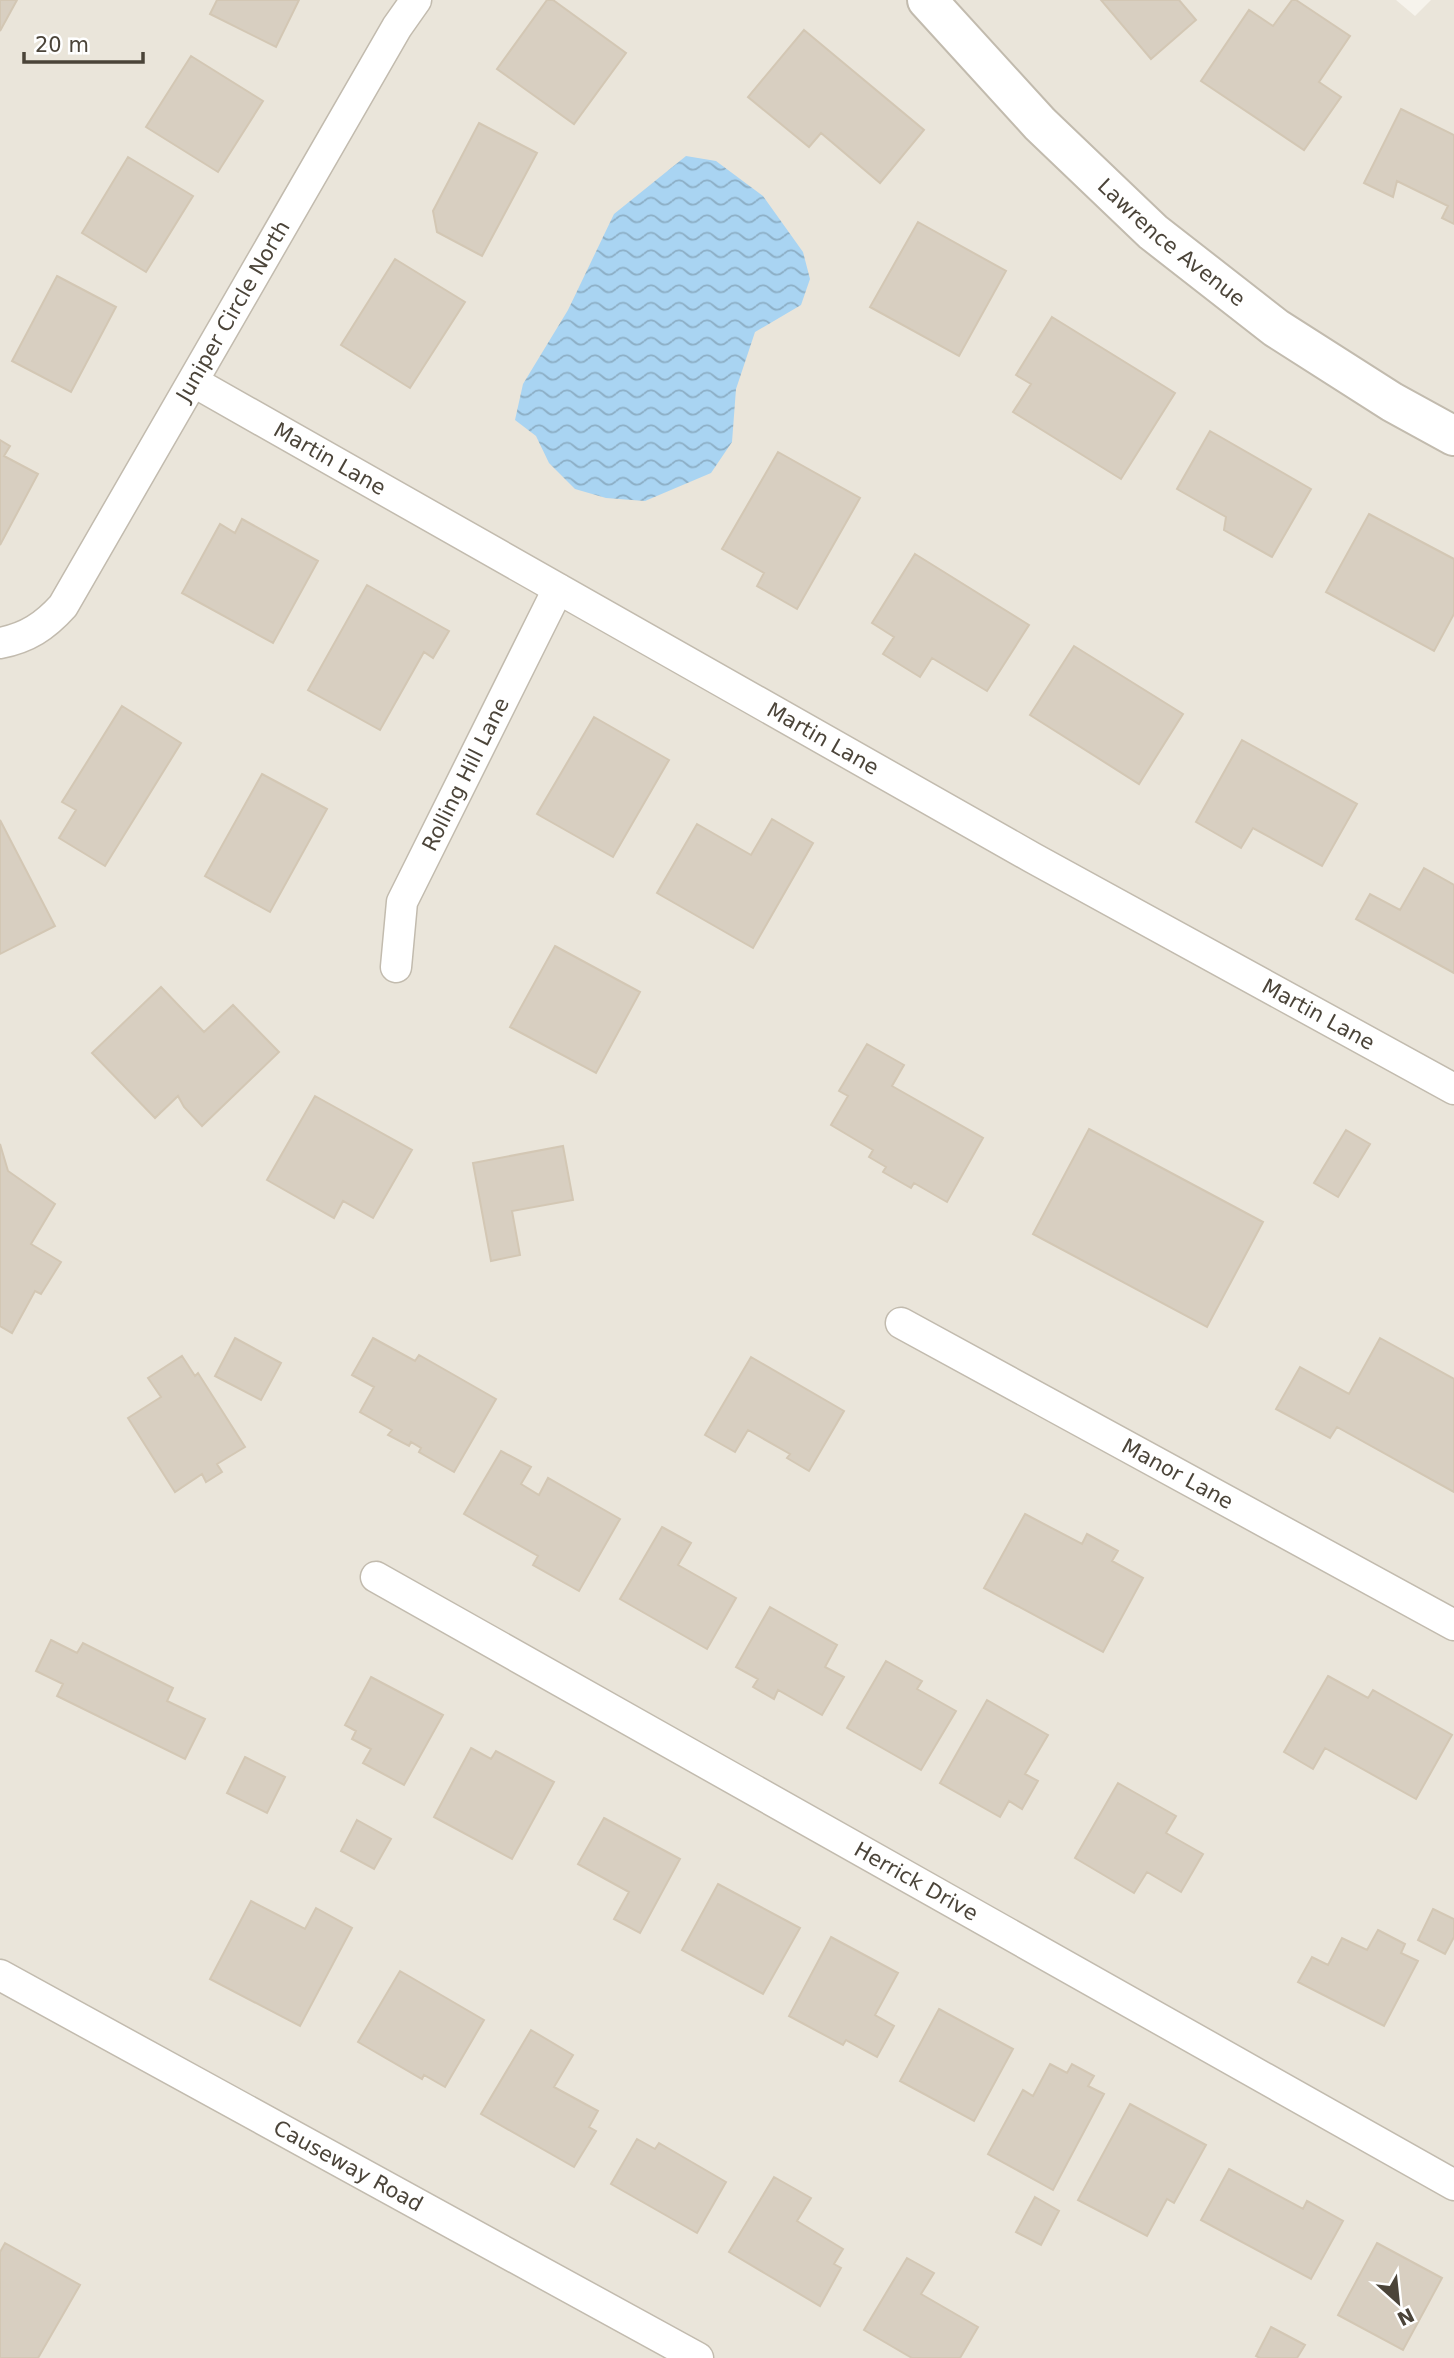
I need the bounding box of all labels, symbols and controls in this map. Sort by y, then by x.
scale bar [24,21,144,65]
text: 20 m [35,33,89,57]
street label: Lawrence Avenue [1093,174,1250,311]
street label: Juniper Circle North [171,216,295,407]
street label: Martin Lane [270,418,390,500]
street label: Rolling Hill Lane [417,694,514,855]
street label: Martin Lane [763,698,883,780]
street label: Martin Lane [1258,974,1379,1055]
street label: Manor Lane [1118,1434,1237,1514]
street label: Herrick Drive [850,1837,982,1926]
street label: Causeway Road [269,2115,427,2217]
north arrow [1363,2267,1433,2337]
text: N [1394,2304,1418,2331]

